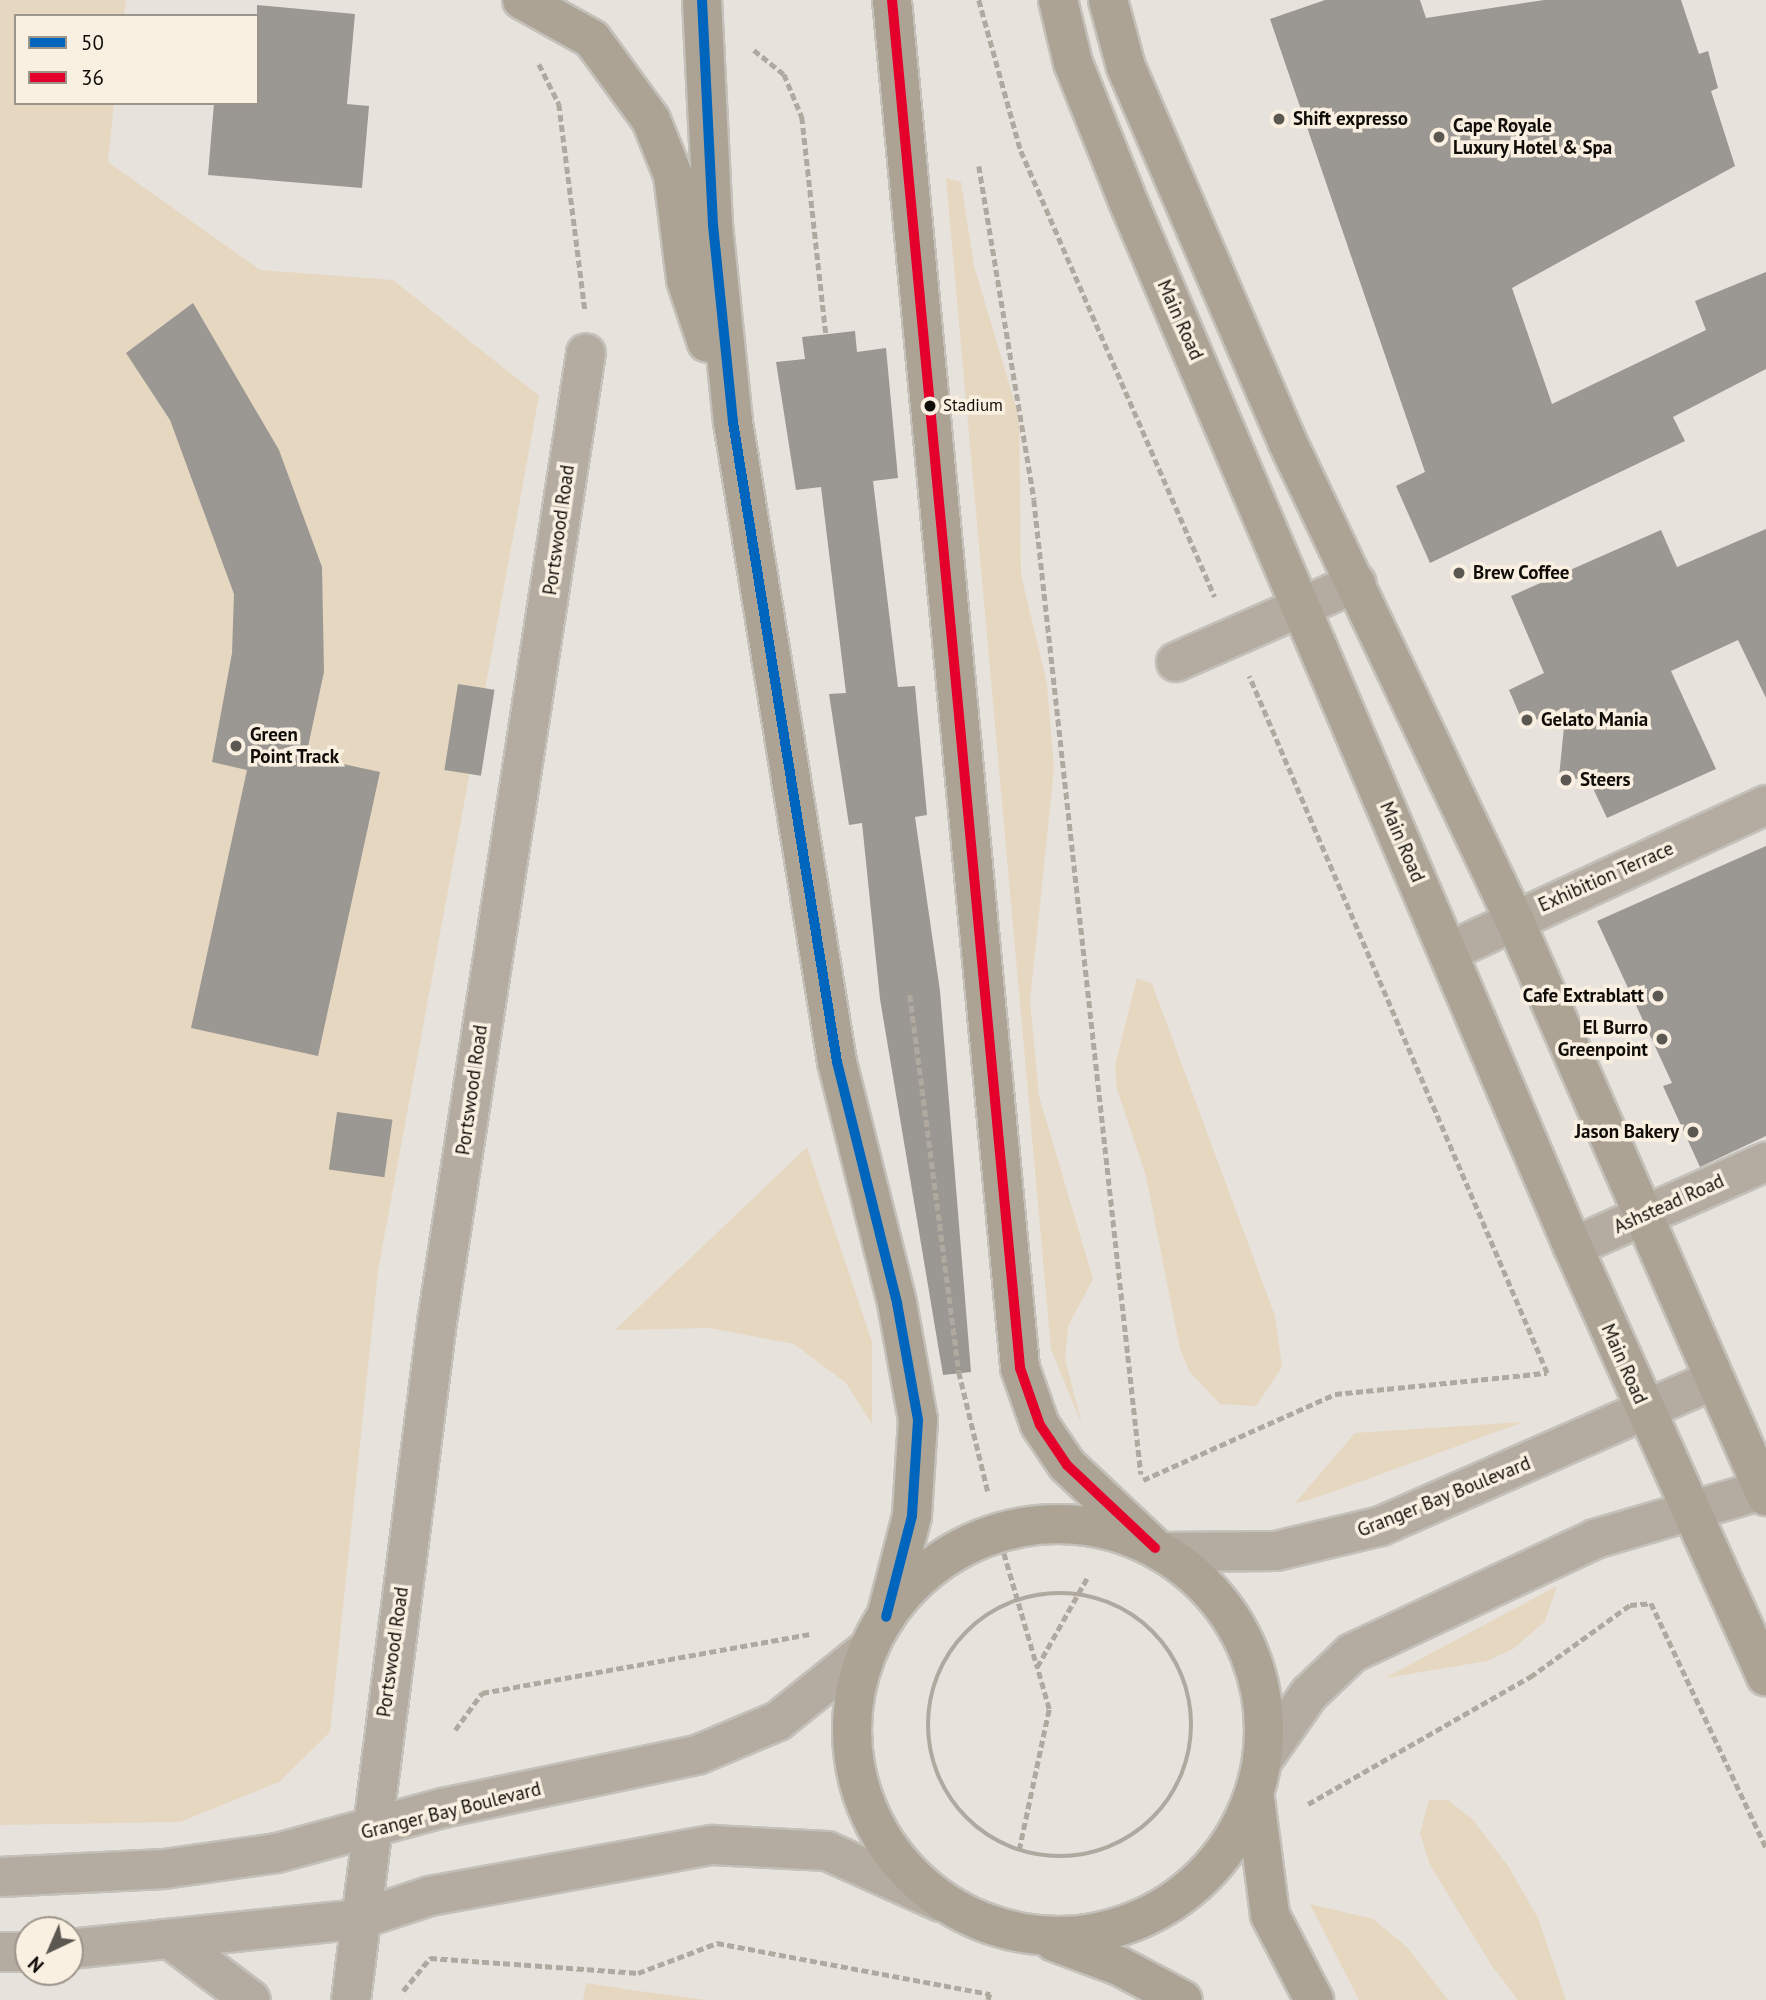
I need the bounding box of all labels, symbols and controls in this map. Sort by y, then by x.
legend [14,14,259,105]
text: 50 [81,29,104,56]
text: 36 [81,64,104,91]
place label: Shift expresso [1293,108,1408,130]
marker: Shift expresso [1271,111,1287,127]
place label: Cape Royale Luxury Hotel & Spa [1453,115,1613,159]
marker: Cape Royale Luxury Hotel & Spa [1431,129,1447,145]
street label: Main Road [1152,276,1208,364]
place label: Stadium [943,396,1003,416]
marker: Stadium [923,399,937,413]
street label: Portswood Road [539,463,579,597]
place label: Brew Coffee [1473,562,1570,584]
marker: Brew Coffee [1451,565,1467,581]
place label: Gelato Mania [1541,709,1648,731]
marker: Gelato Mania [1519,712,1535,728]
place label: Green Point Track [250,724,340,768]
marker: Green Point Track [228,738,244,754]
place label: Steers [1580,769,1631,791]
marker: Steers [1558,772,1574,788]
street label: Main Road [1375,798,1429,886]
street label: Exhibition Terrace [1535,837,1677,917]
place label: Cafe Extrablatt [1523,985,1644,1007]
marker: Cafe Extrablatt [1650,988,1666,1004]
place label: El Burro Greenpoint [1558,1017,1648,1061]
street label: Portswood Road [452,1023,492,1157]
marker: El Burro Greenpoint [1654,1031,1670,1047]
place label: Jason Bakery [1575,1121,1679,1143]
marker: Jason Bakery [1685,1124,1701,1140]
street label: Ashstead Road [1610,1170,1728,1238]
street label: Main Road [1596,1320,1652,1408]
street label: Granger Bay Boulevard [1354,1452,1534,1542]
street label: Portswood Road [373,1585,413,1719]
street label: Granger Bay Boulevard [358,1778,544,1844]
north arrow [14,1916,84,1986]
text: N [23,1952,49,1978]

